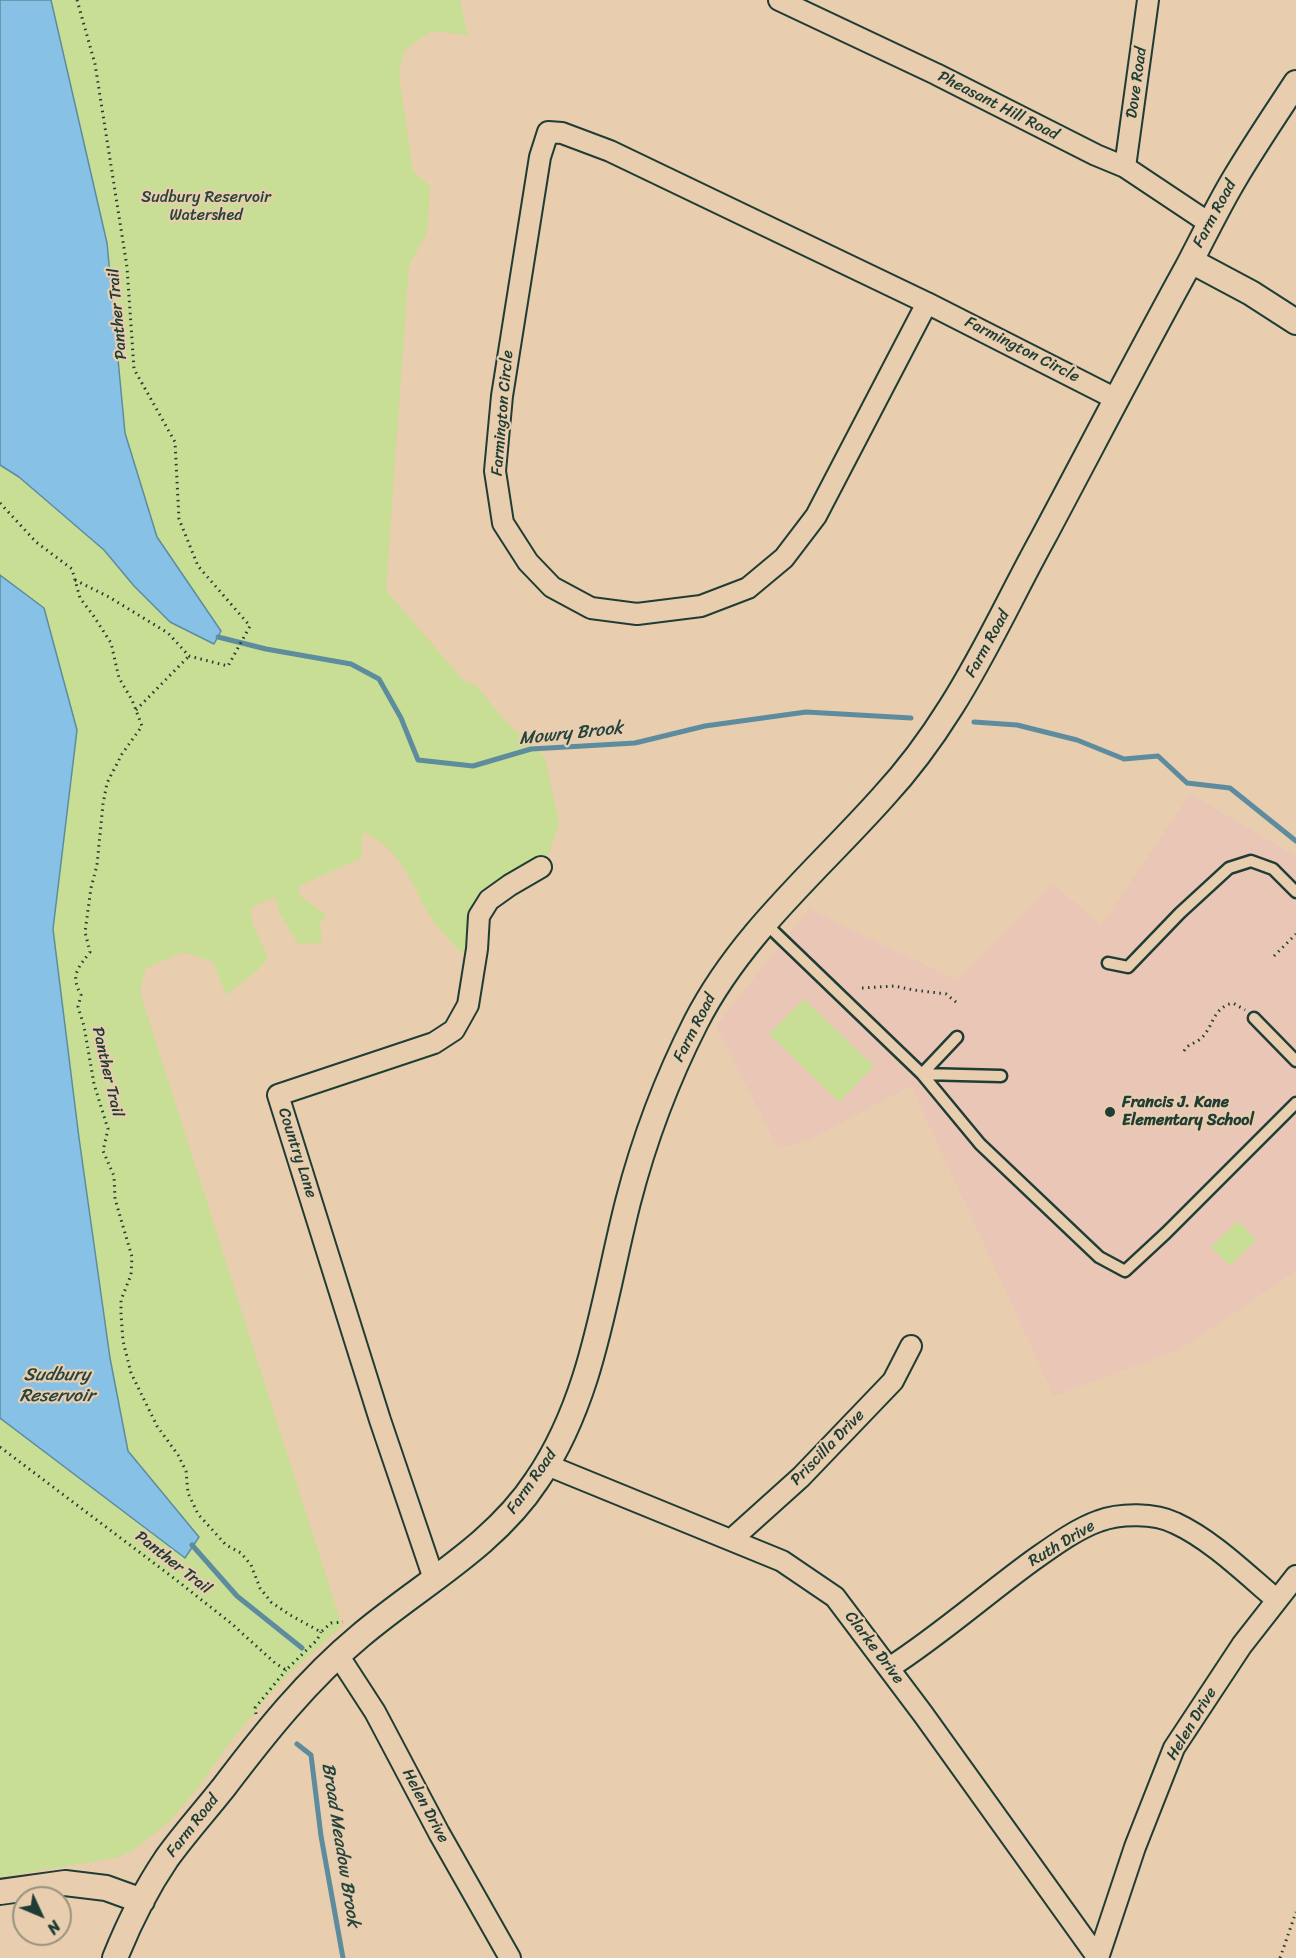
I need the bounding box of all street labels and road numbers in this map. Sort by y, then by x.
street label: Dove Road [1122,46,1152,120]
street label: Pheasant Hill Road [934,67,1062,145]
street label: Farm Road [1189,177,1241,251]
street label: Panther Trail [104,267,132,361]
street label: Farmington Circle [961,313,1083,387]
street label: Farmington Circle [488,349,518,477]
street label: Farm Road [962,607,1014,681]
street label: Farm Road [670,991,720,1065]
street label: Panther Trail [87,1025,127,1119]
street label: Country Lane [273,1106,321,1200]
street label: Priscilla Drive [787,1406,869,1490]
street label: Farm Road [503,1446,561,1518]
street label: Ruth Drive [1025,1517,1099,1571]
street label: Panther Trail [131,1527,215,1599]
street label: Clarke Drive [840,1608,908,1688]
street label: Helen Drive [1163,1684,1221,1764]
street label: Helen Drive [397,1766,453,1846]
street label: Farm Road [163,1791,223,1861]

